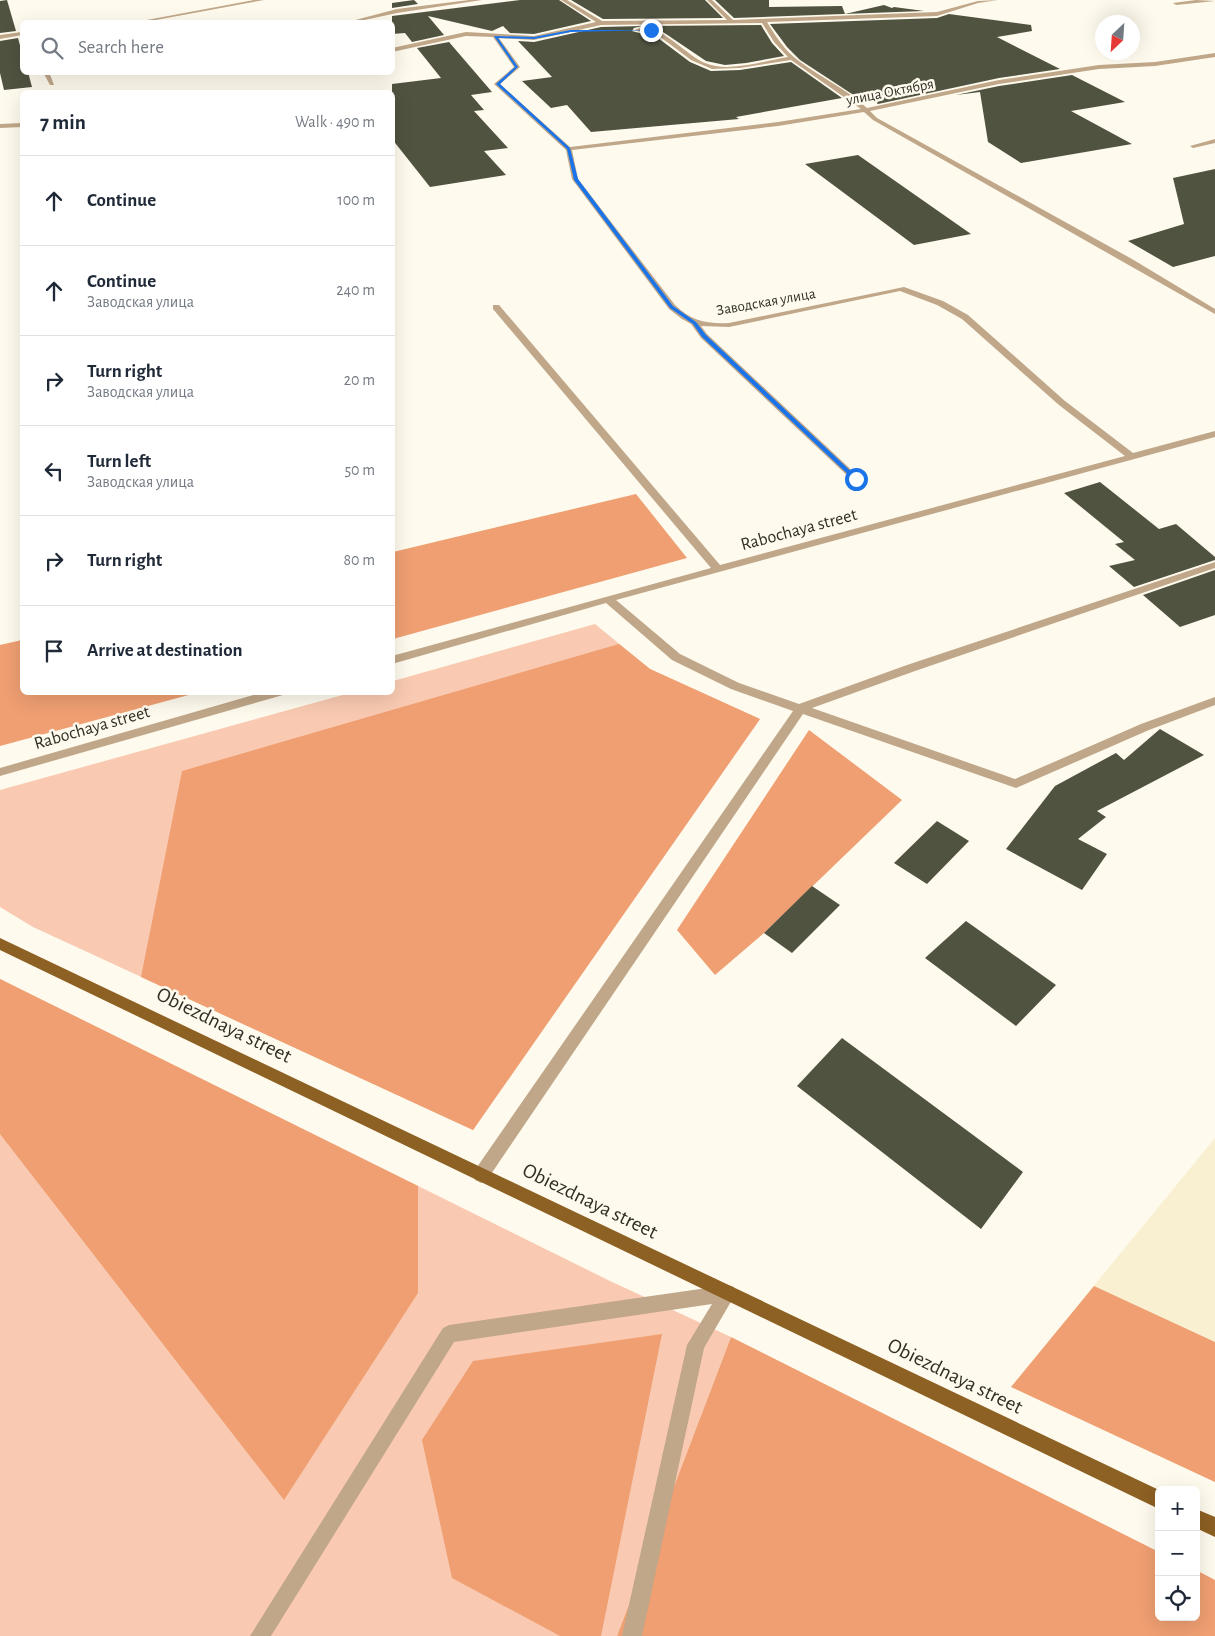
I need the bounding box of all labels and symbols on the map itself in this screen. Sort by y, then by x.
north arrow [1095,15,1140,60]
route end [640,19,663,42]
street label: улица Октября [844,76,935,108]
street label: Заводская улица [715,286,817,318]
route start [845,468,868,491]
street label: Rabochaya street [739,506,859,554]
street label: Rabochaya street [32,703,152,753]
street label: Obiezdnaya street [153,983,295,1067]
street label: Obiezdnaya street [519,1159,661,1243]
street label: Obiezdnaya street [884,1334,1026,1418]

